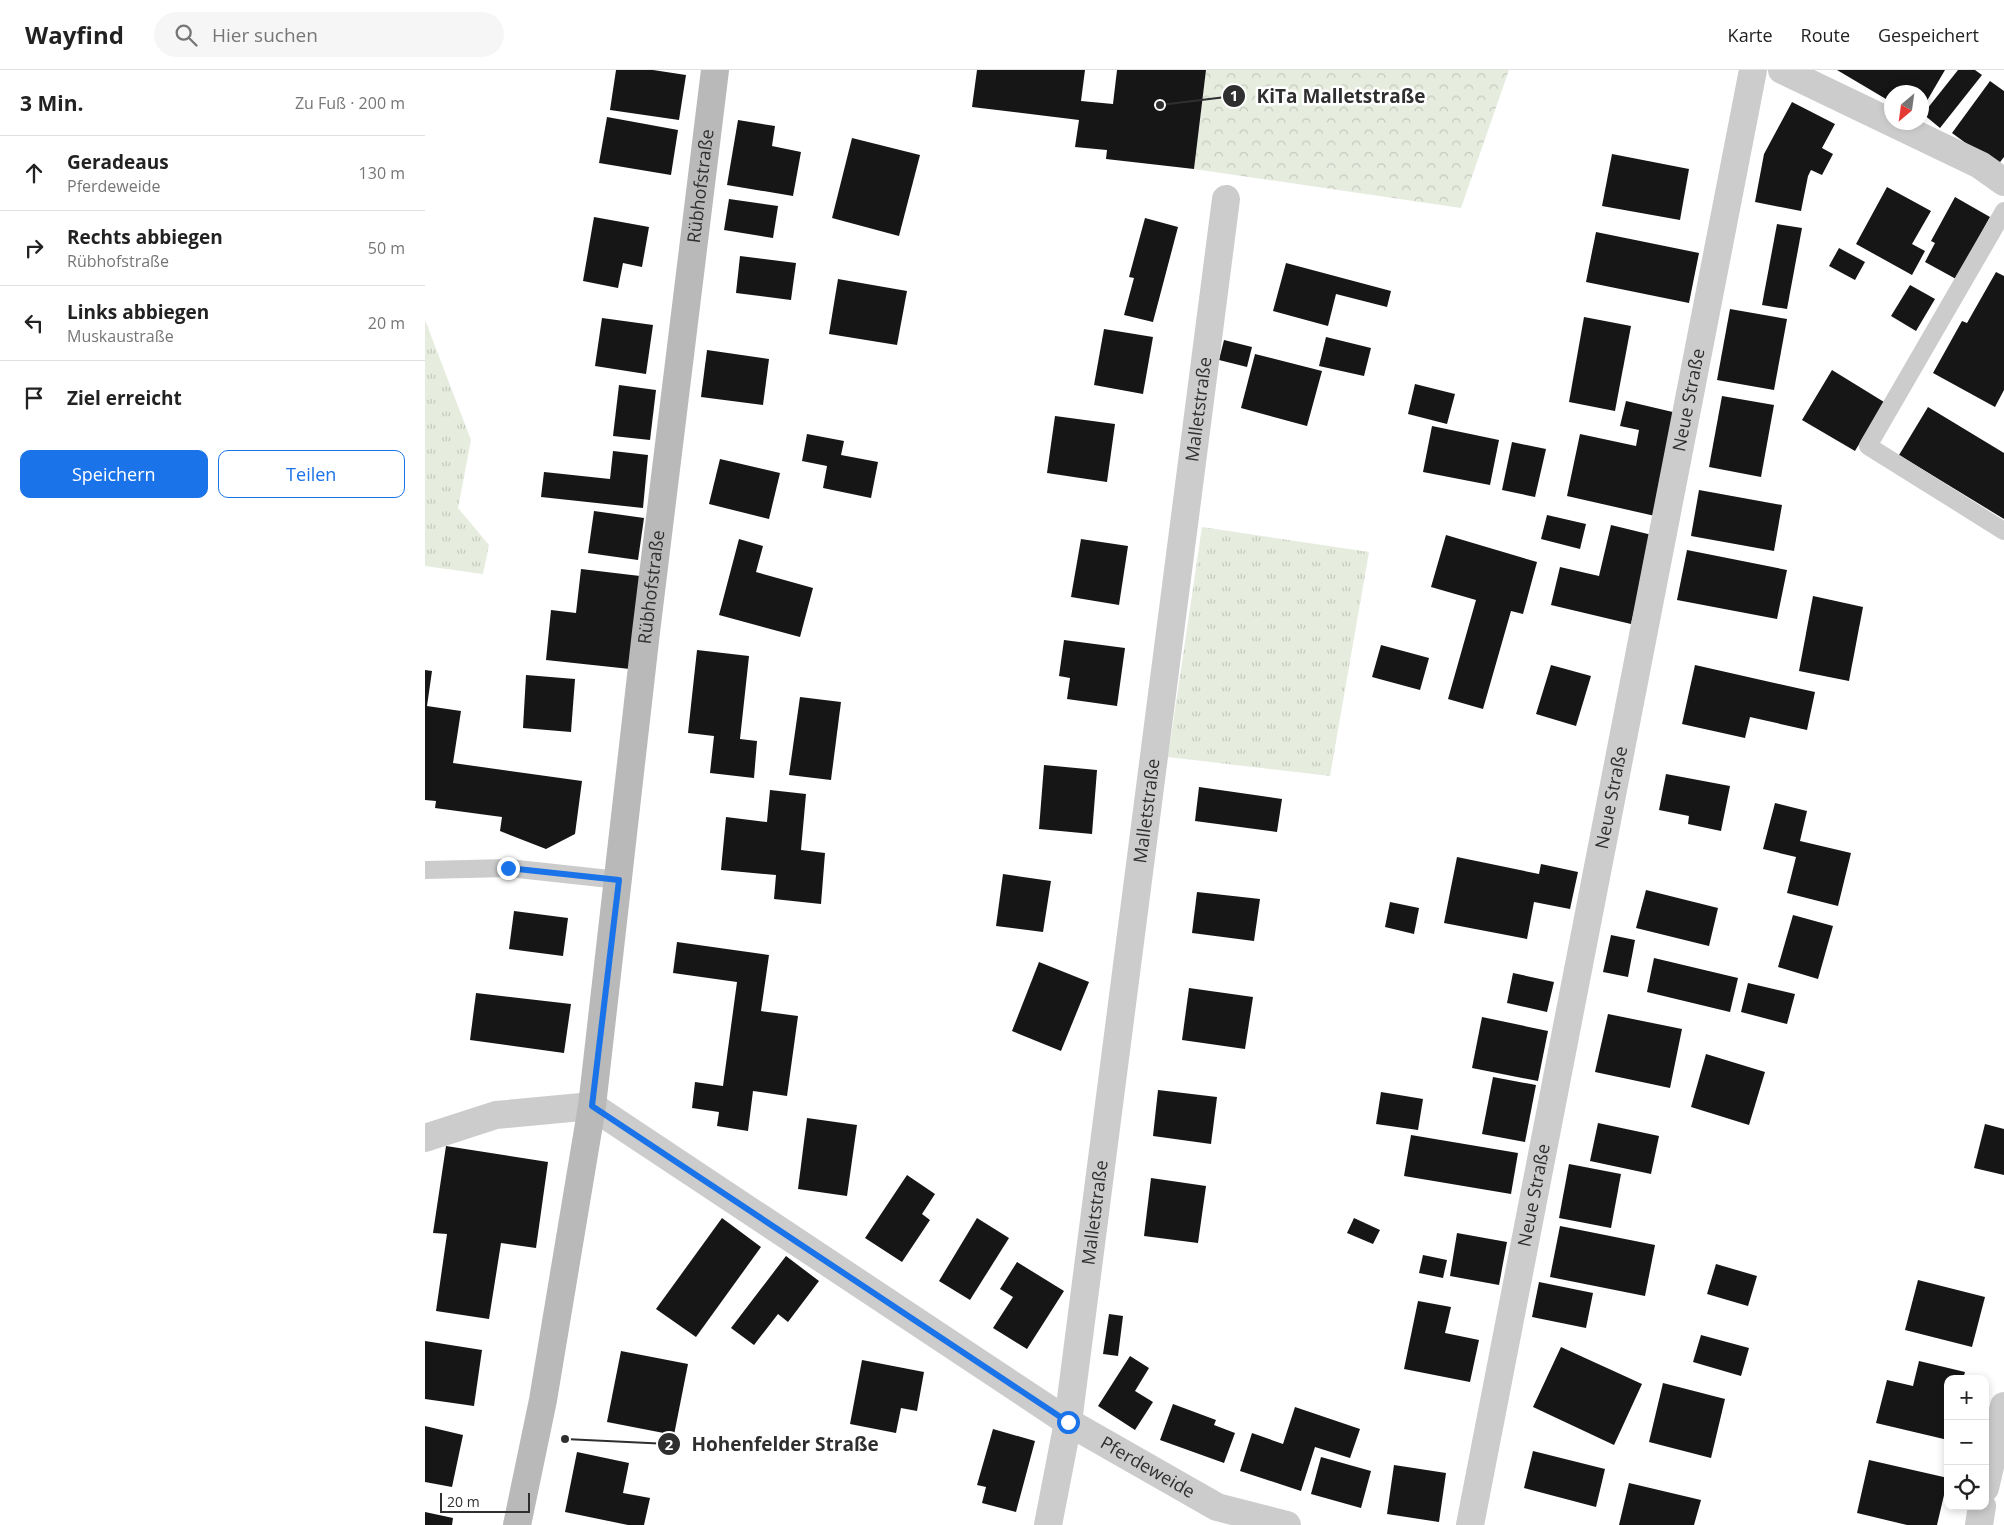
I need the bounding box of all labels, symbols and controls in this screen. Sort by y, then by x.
search box [154,12,504,57]
text: Wayfind [25,18,124,51]
icon: search [172,21,200,49]
text: Hier suchen [212,22,318,48]
text: Karte [1728,23,1773,47]
text: Route [1801,23,1850,47]
text: Gespeichert [1878,23,1979,47]
callout: KiTa Malletstraße [1221,79,1435,113]
text: KiTa Malletstraße [1257,83,1425,109]
text: 1 [1230,85,1238,105]
north arrow [1884,85,1929,130]
text: 3 Min. [20,89,83,117]
text: Zu Fuß · 200 m [295,92,405,114]
street label: Rübhofstraße [681,128,719,244]
text: Geradeaus [67,149,169,175]
icon: ahead [20,159,48,187]
text: 130 m [359,162,405,184]
text: Pferdeweide [67,175,161,197]
text: Rechts abbiegen [67,224,223,250]
icon: right [20,234,48,262]
text: 50 m [368,237,405,259]
text: Rübhofstraße [67,250,169,272]
text: Links abbiegen [67,299,209,325]
icon: left [20,309,48,337]
text: 20 m [368,312,405,334]
text: Muskaustraße [67,325,174,347]
street label: Neue Straße [1666,346,1710,453]
street label: Malletstraße [1179,355,1216,463]
icon: arrive [20,384,48,412]
text: Ziel erreicht [67,385,182,411]
button: Speichern [20,450,208,498]
button: Teilen [218,450,405,498]
street label: Rübhofstraße [632,529,669,645]
street label: Neue Straße [1589,744,1632,851]
street label: Malletstraße [1127,757,1165,865]
route end [497,857,520,880]
street label: Neue Straße [1511,1141,1555,1249]
street label: Malletstraße [1075,1159,1113,1266]
map controls [1944,1375,1989,1510]
button: + [1944,1375,1989,1420]
route start [1057,1411,1080,1434]
button: − [1944,1420,1989,1465]
callout: Hohenfelder Straße [656,1427,888,1461]
street label: Pferdeweide [1096,1430,1200,1503]
text: Hohenfelder Straße [691,1431,879,1457]
text: 2 [665,1434,674,1454]
button: locate [1944,1465,1989,1510]
scale bar [440,1490,530,1513]
text: 20 m [447,1492,480,1511]

